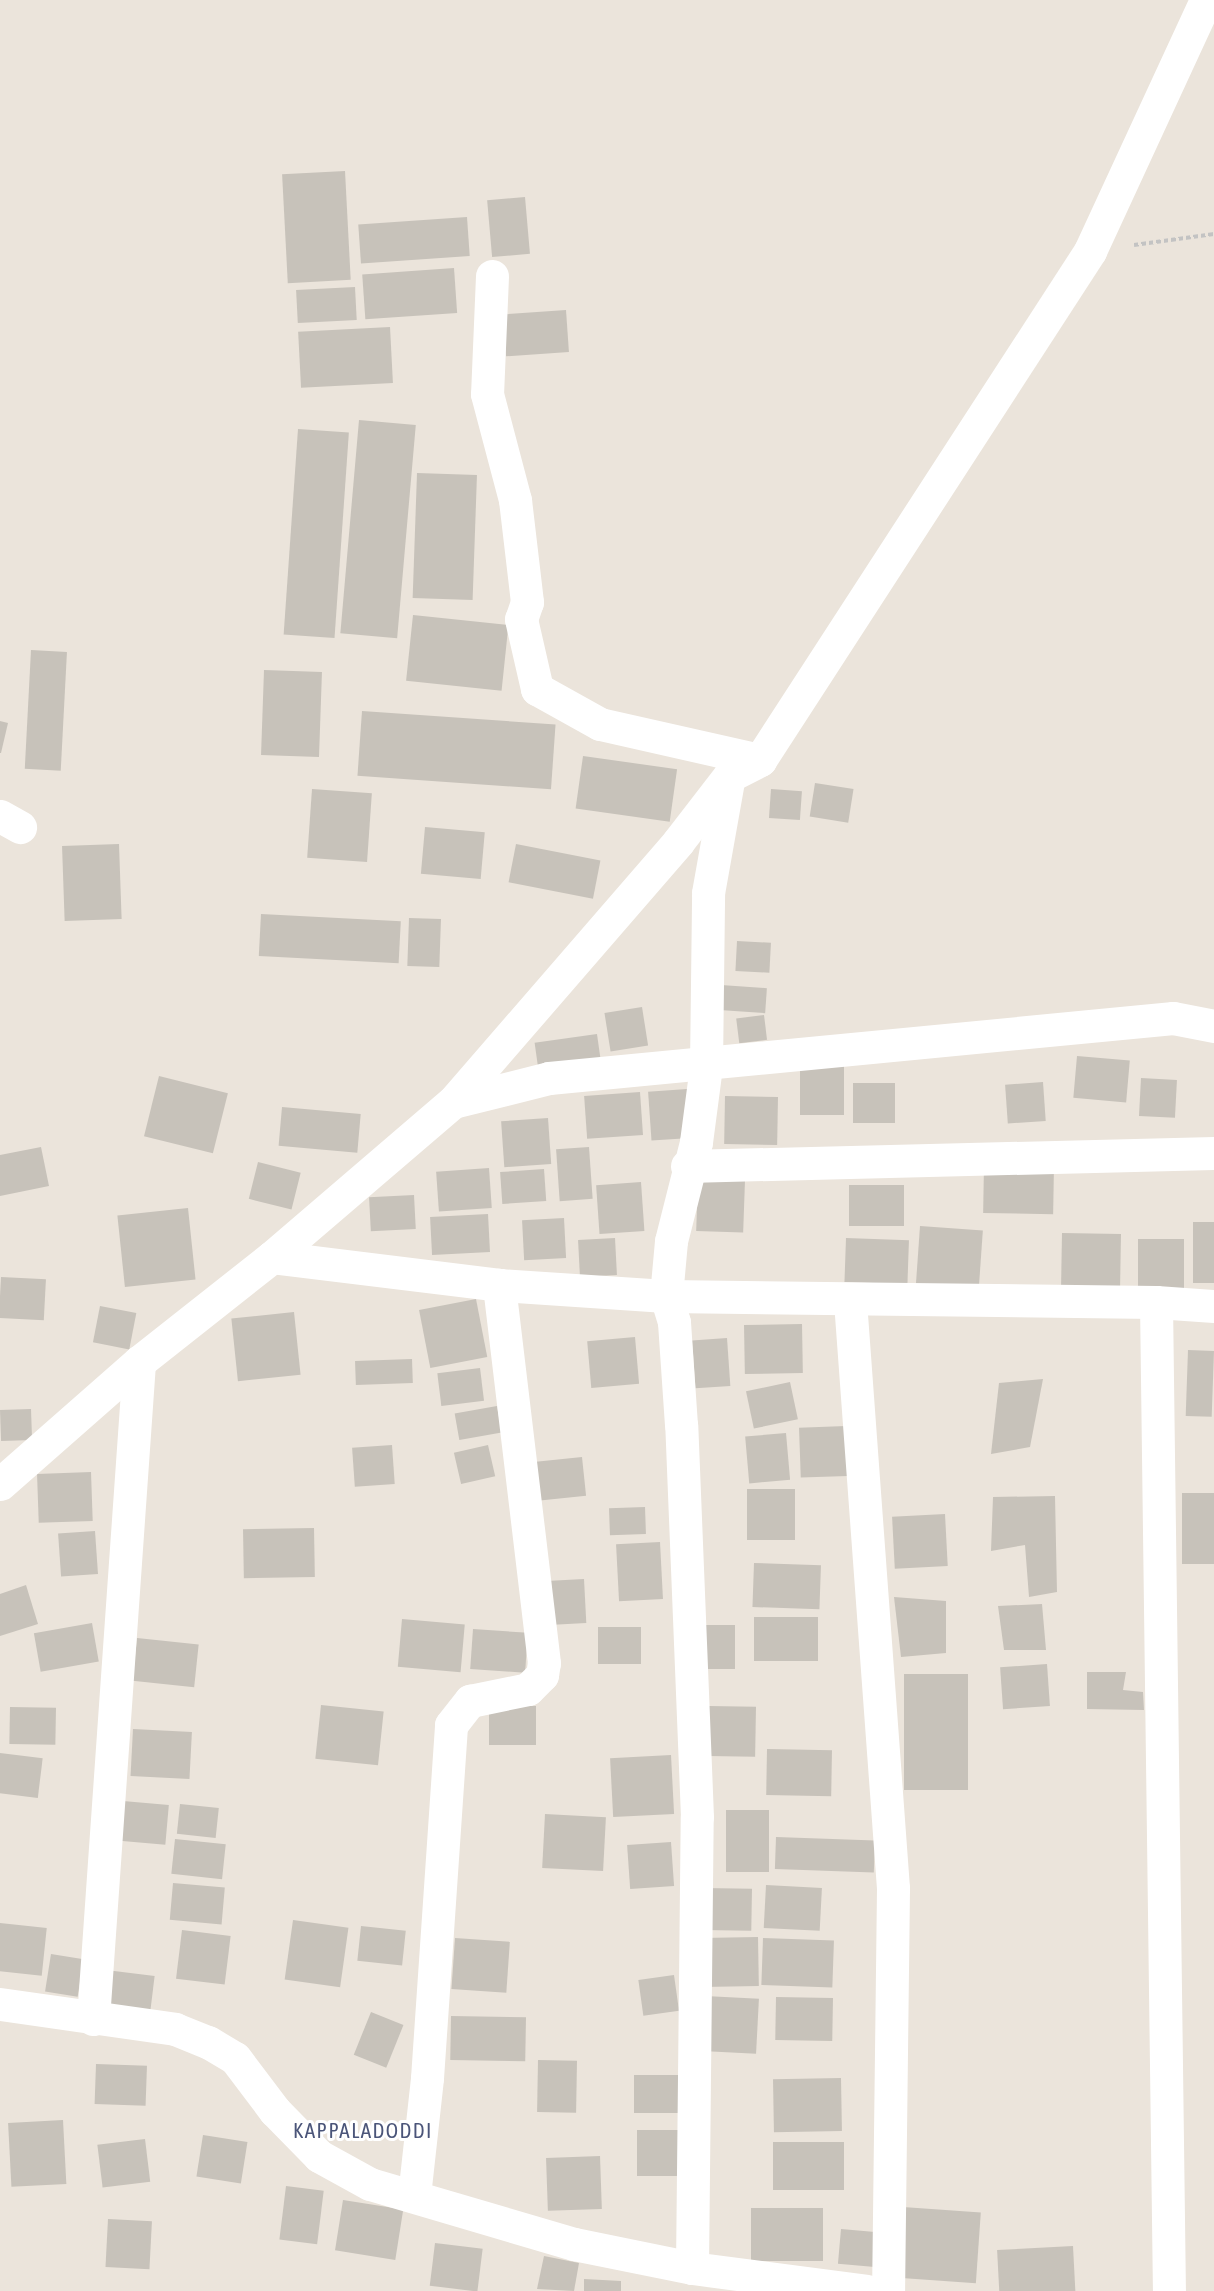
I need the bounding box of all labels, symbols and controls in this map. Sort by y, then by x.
district label: KAPPALADODDI [293,2117,433,2143]

